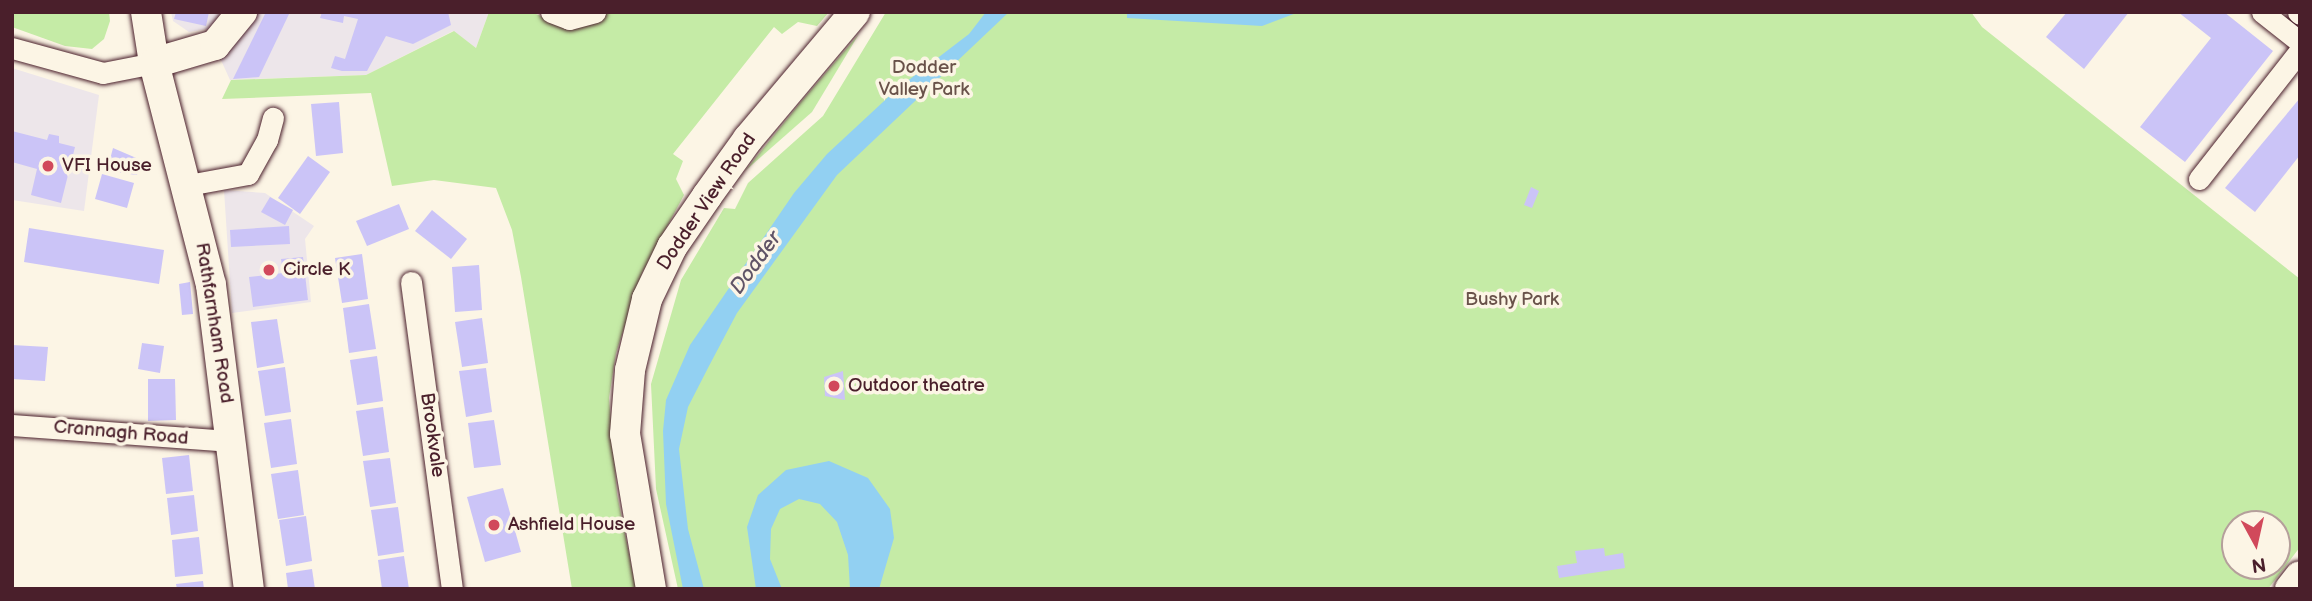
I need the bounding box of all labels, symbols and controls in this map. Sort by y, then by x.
park label: Dodder Valley Park [878,57,970,101]
street label: Dodder View Road [653,129,761,275]
place label: VFI House [62,155,152,177]
marker: VFI House [40,158,56,174]
water label: Dodder [725,227,787,299]
street label: Rathfarnham Road [190,241,238,405]
place label: Circle K [283,259,350,281]
marker: Circle K [261,262,277,278]
park label: Bushy Park [1464,289,1560,311]
place label: Outdoor theatre [848,375,985,397]
marker: Outdoor theatre [826,378,842,394]
street label: Brookvale [415,391,449,479]
street label: Crannagh Road [53,416,189,450]
north arrow [2221,510,2291,580]
place label: Ashfield House [508,514,635,536]
marker: Ashfield House [486,517,502,533]
text: N [2250,552,2267,577]

